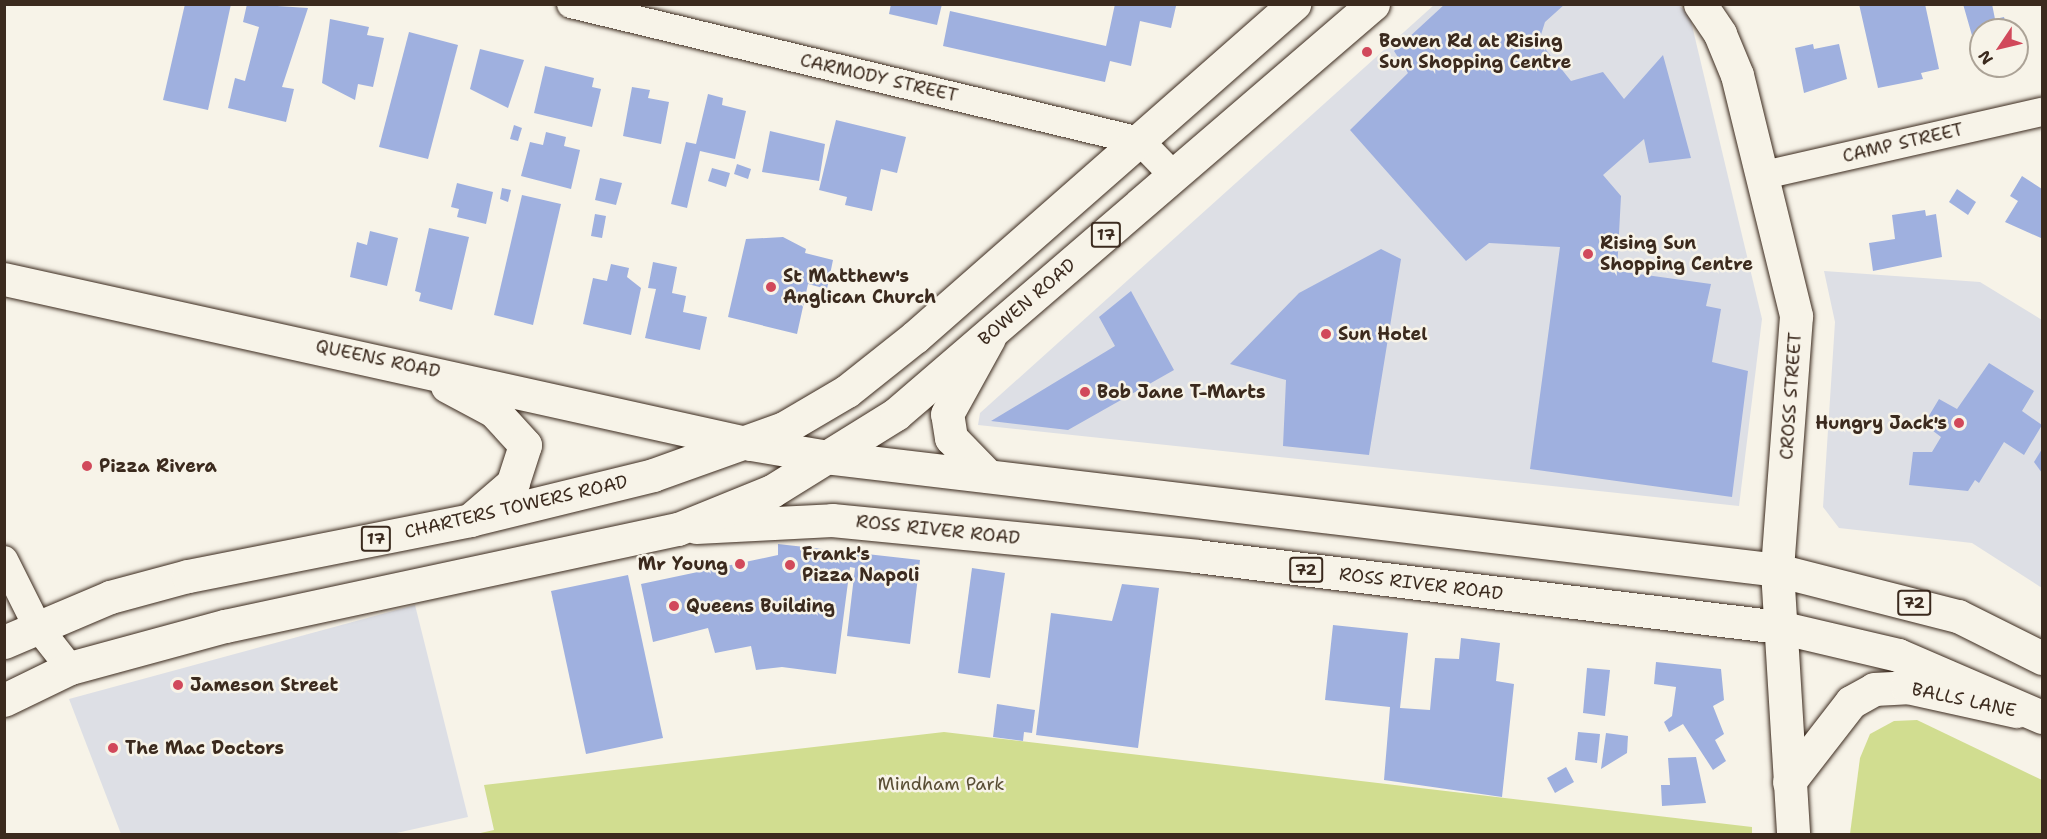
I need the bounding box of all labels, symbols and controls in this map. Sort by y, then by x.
north arrow [1969,18,2029,78]
place label: Bowen Rd at Rising Sun Shopping Centre [1379,31,1571,74]
marker: Bowen Rd at Rising Sun Shopping Centre [1360,45,1374,59]
text: N [1973,46,1998,69]
street label: CARMODY STREET [798,49,960,107]
street label: CAMP STREET [1840,119,1966,167]
road number: 17 [1090,222,1122,248]
place label: Rising Sun Shopping Centre [1600,233,1753,276]
marker: Rising Sun Shopping Centre [1581,247,1595,261]
street label: BOWEN ROAD [974,254,1080,350]
place label: St Matthew's Anglican Church [783,266,936,308]
marker: St Matthew's Anglican Church [764,280,778,294]
place label: Sun Hotel [1338,323,1427,345]
marker: Sun Hotel [1319,327,1333,341]
street label: CROSS STREET [1776,331,1806,461]
street label: QUEENS ROAD [314,335,442,383]
place label: Bob Jane T-Marts [1097,381,1266,403]
marker: Bob Jane T-Marts [1078,385,1092,399]
place label: Hungry Jack's [1815,412,1947,434]
marker: Hungry Jack's [1952,416,1966,430]
place label: Pizza Rivera [99,455,217,477]
marker: Pizza Rivera [80,459,94,473]
street label: CHARTERS TOWERS ROAD [402,471,630,543]
street label: ROSS RIVER ROAD [855,511,1021,549]
road number: 17 [360,526,392,552]
place label: Frank's Pizza Napoli [802,544,920,586]
place label: Mr Young [638,553,728,575]
marker: Mr Young [733,557,747,571]
road number: 72 [1288,557,1324,583]
marker: Frank's Pizza Napoli [783,558,797,572]
street label: ROSS RIVER ROAD [1338,563,1504,605]
road number: 72 [1896,590,1932,616]
place label: Queens Building [686,595,835,617]
marker: Queens Building [667,599,681,613]
place label: Jameson Street [190,674,338,696]
marker: Jameson Street [171,678,185,692]
street label: BALLS LANE [1910,678,2018,722]
place label: The Mac Doctors [125,737,284,759]
marker: The Mac Doctors [106,741,120,755]
park label: Mindham Park [878,773,1004,795]

